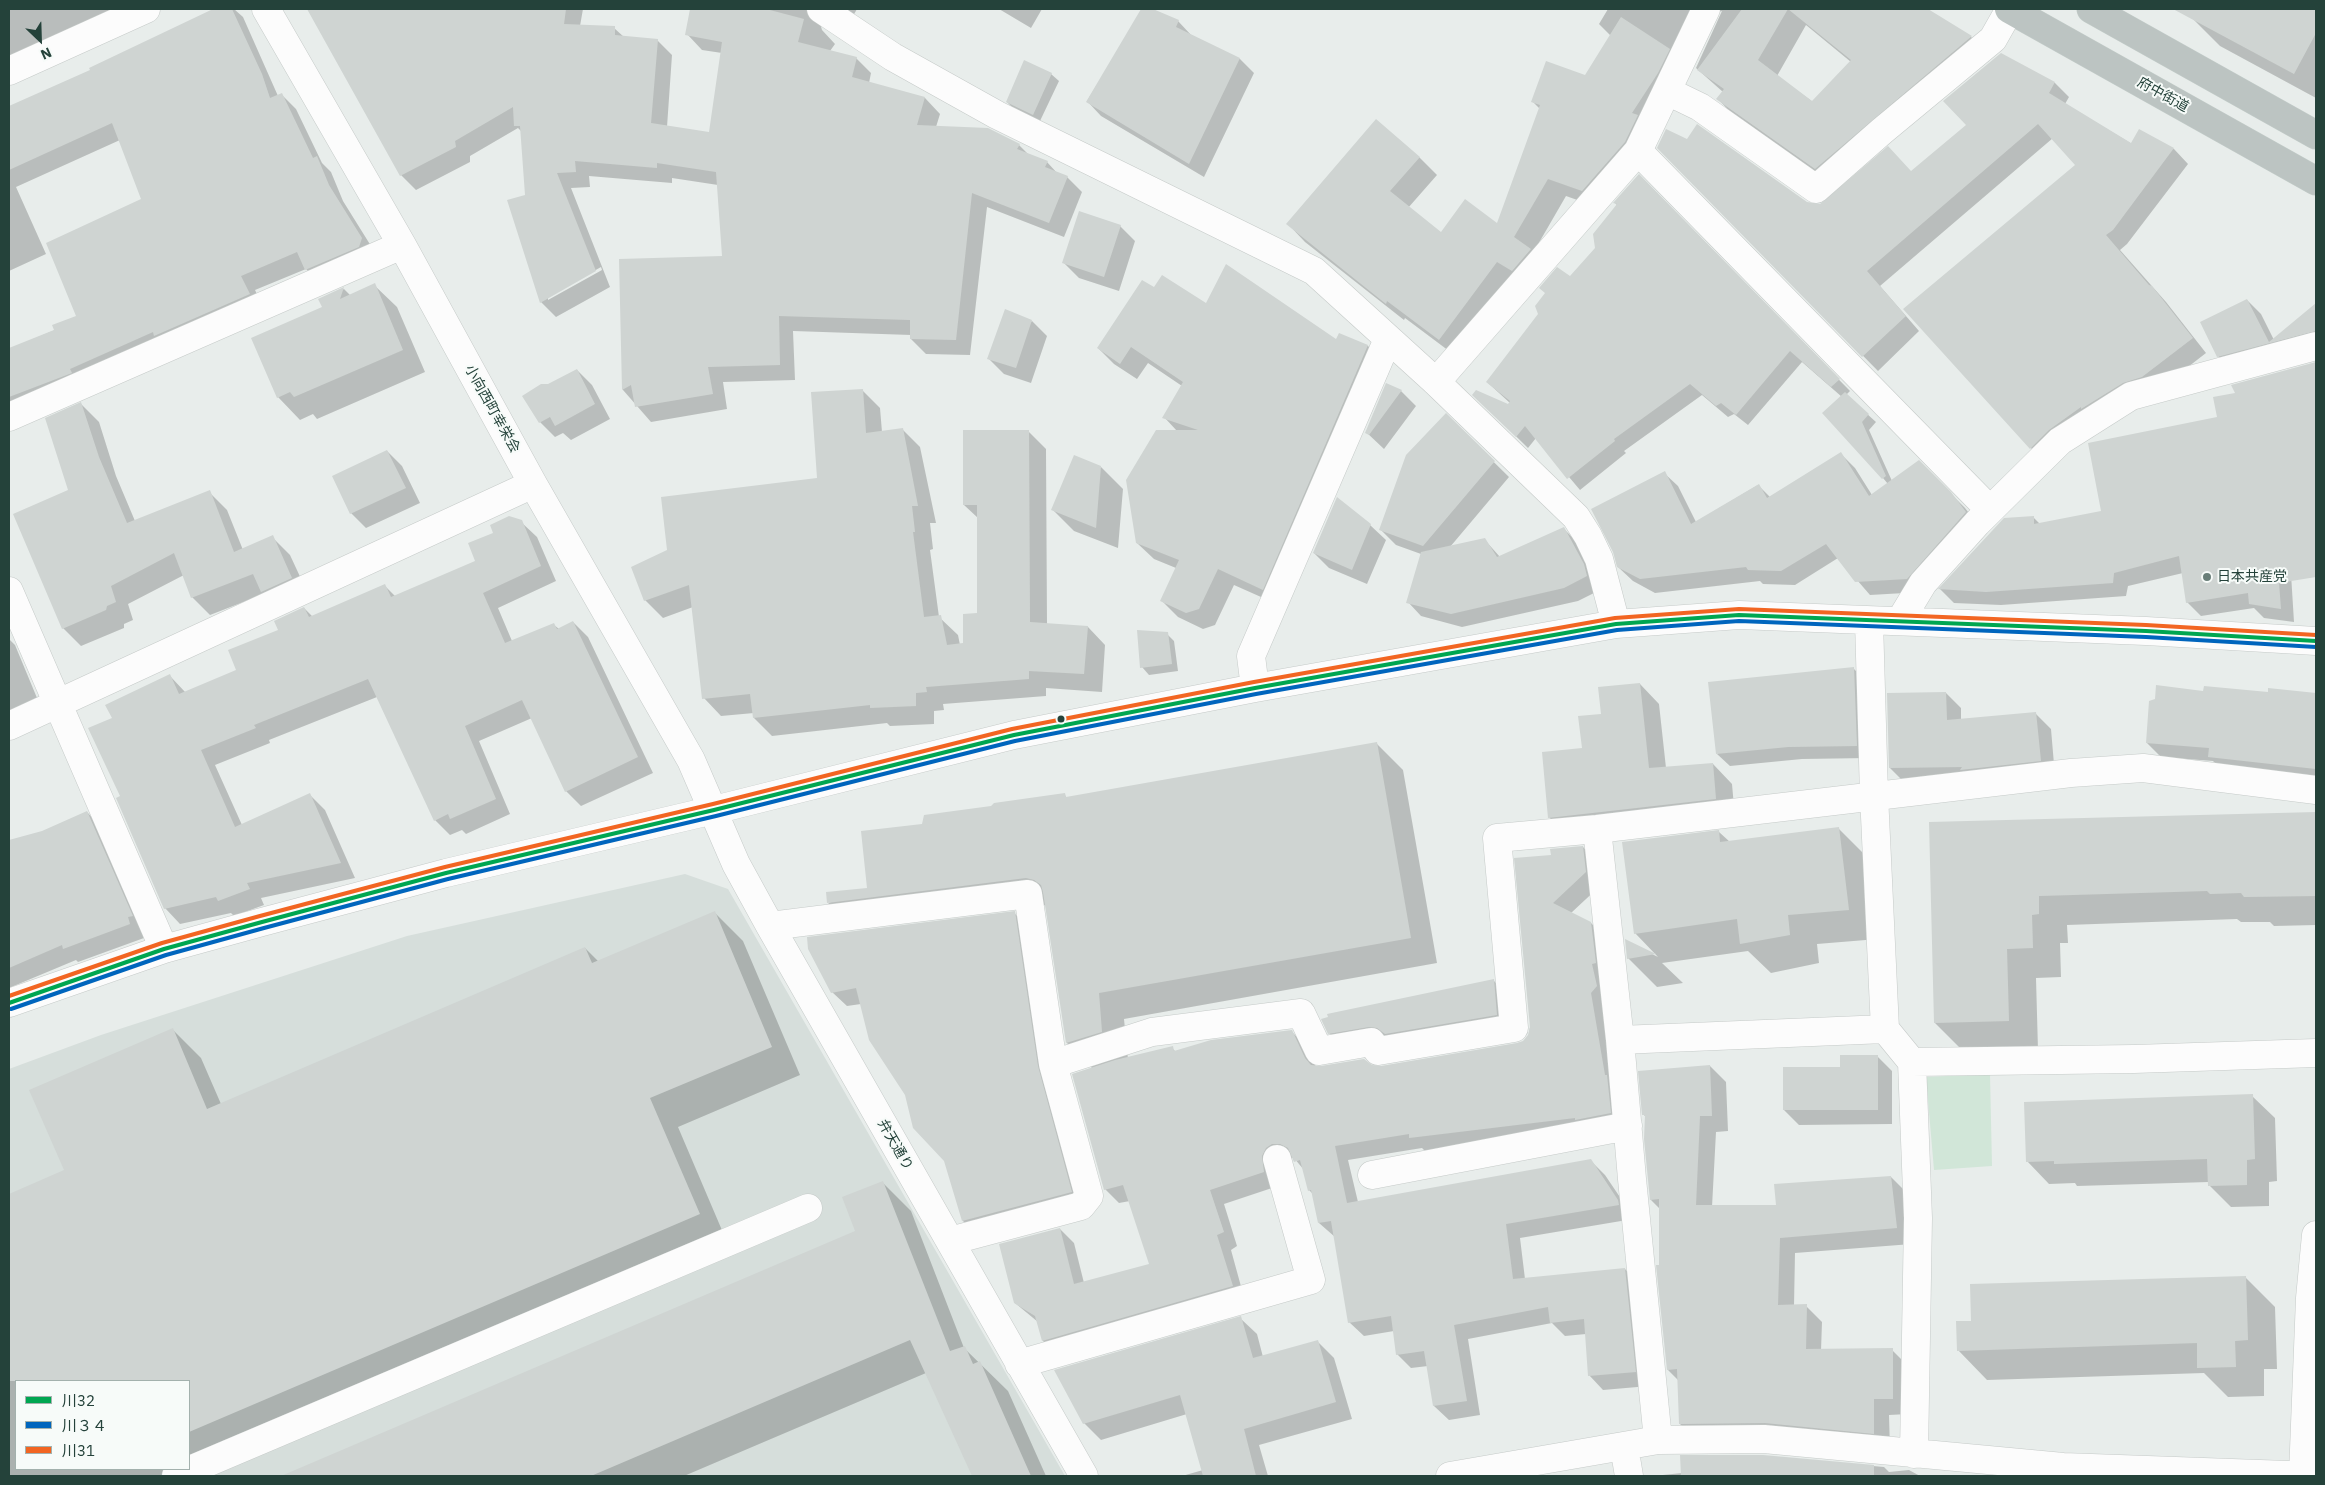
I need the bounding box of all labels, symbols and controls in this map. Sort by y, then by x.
north arrow [15,15,65,65]
text: N [38,43,54,64]
street label: 府中街道 [2134,74,2192,116]
street label: 小向西町幸栄会 [461,362,523,456]
place label: 日本共産党 [2217,569,2287,585]
marker: 日本共産党 [2201,571,2213,583]
unlabelled marker [1056,714,1066,724]
street label: 弁天通り [874,1117,916,1173]
legend [15,1380,190,1470]
text: 川32 [62,1391,95,1410]
text: 川３４ [62,1416,107,1435]
text: 川31 [62,1441,95,1460]

